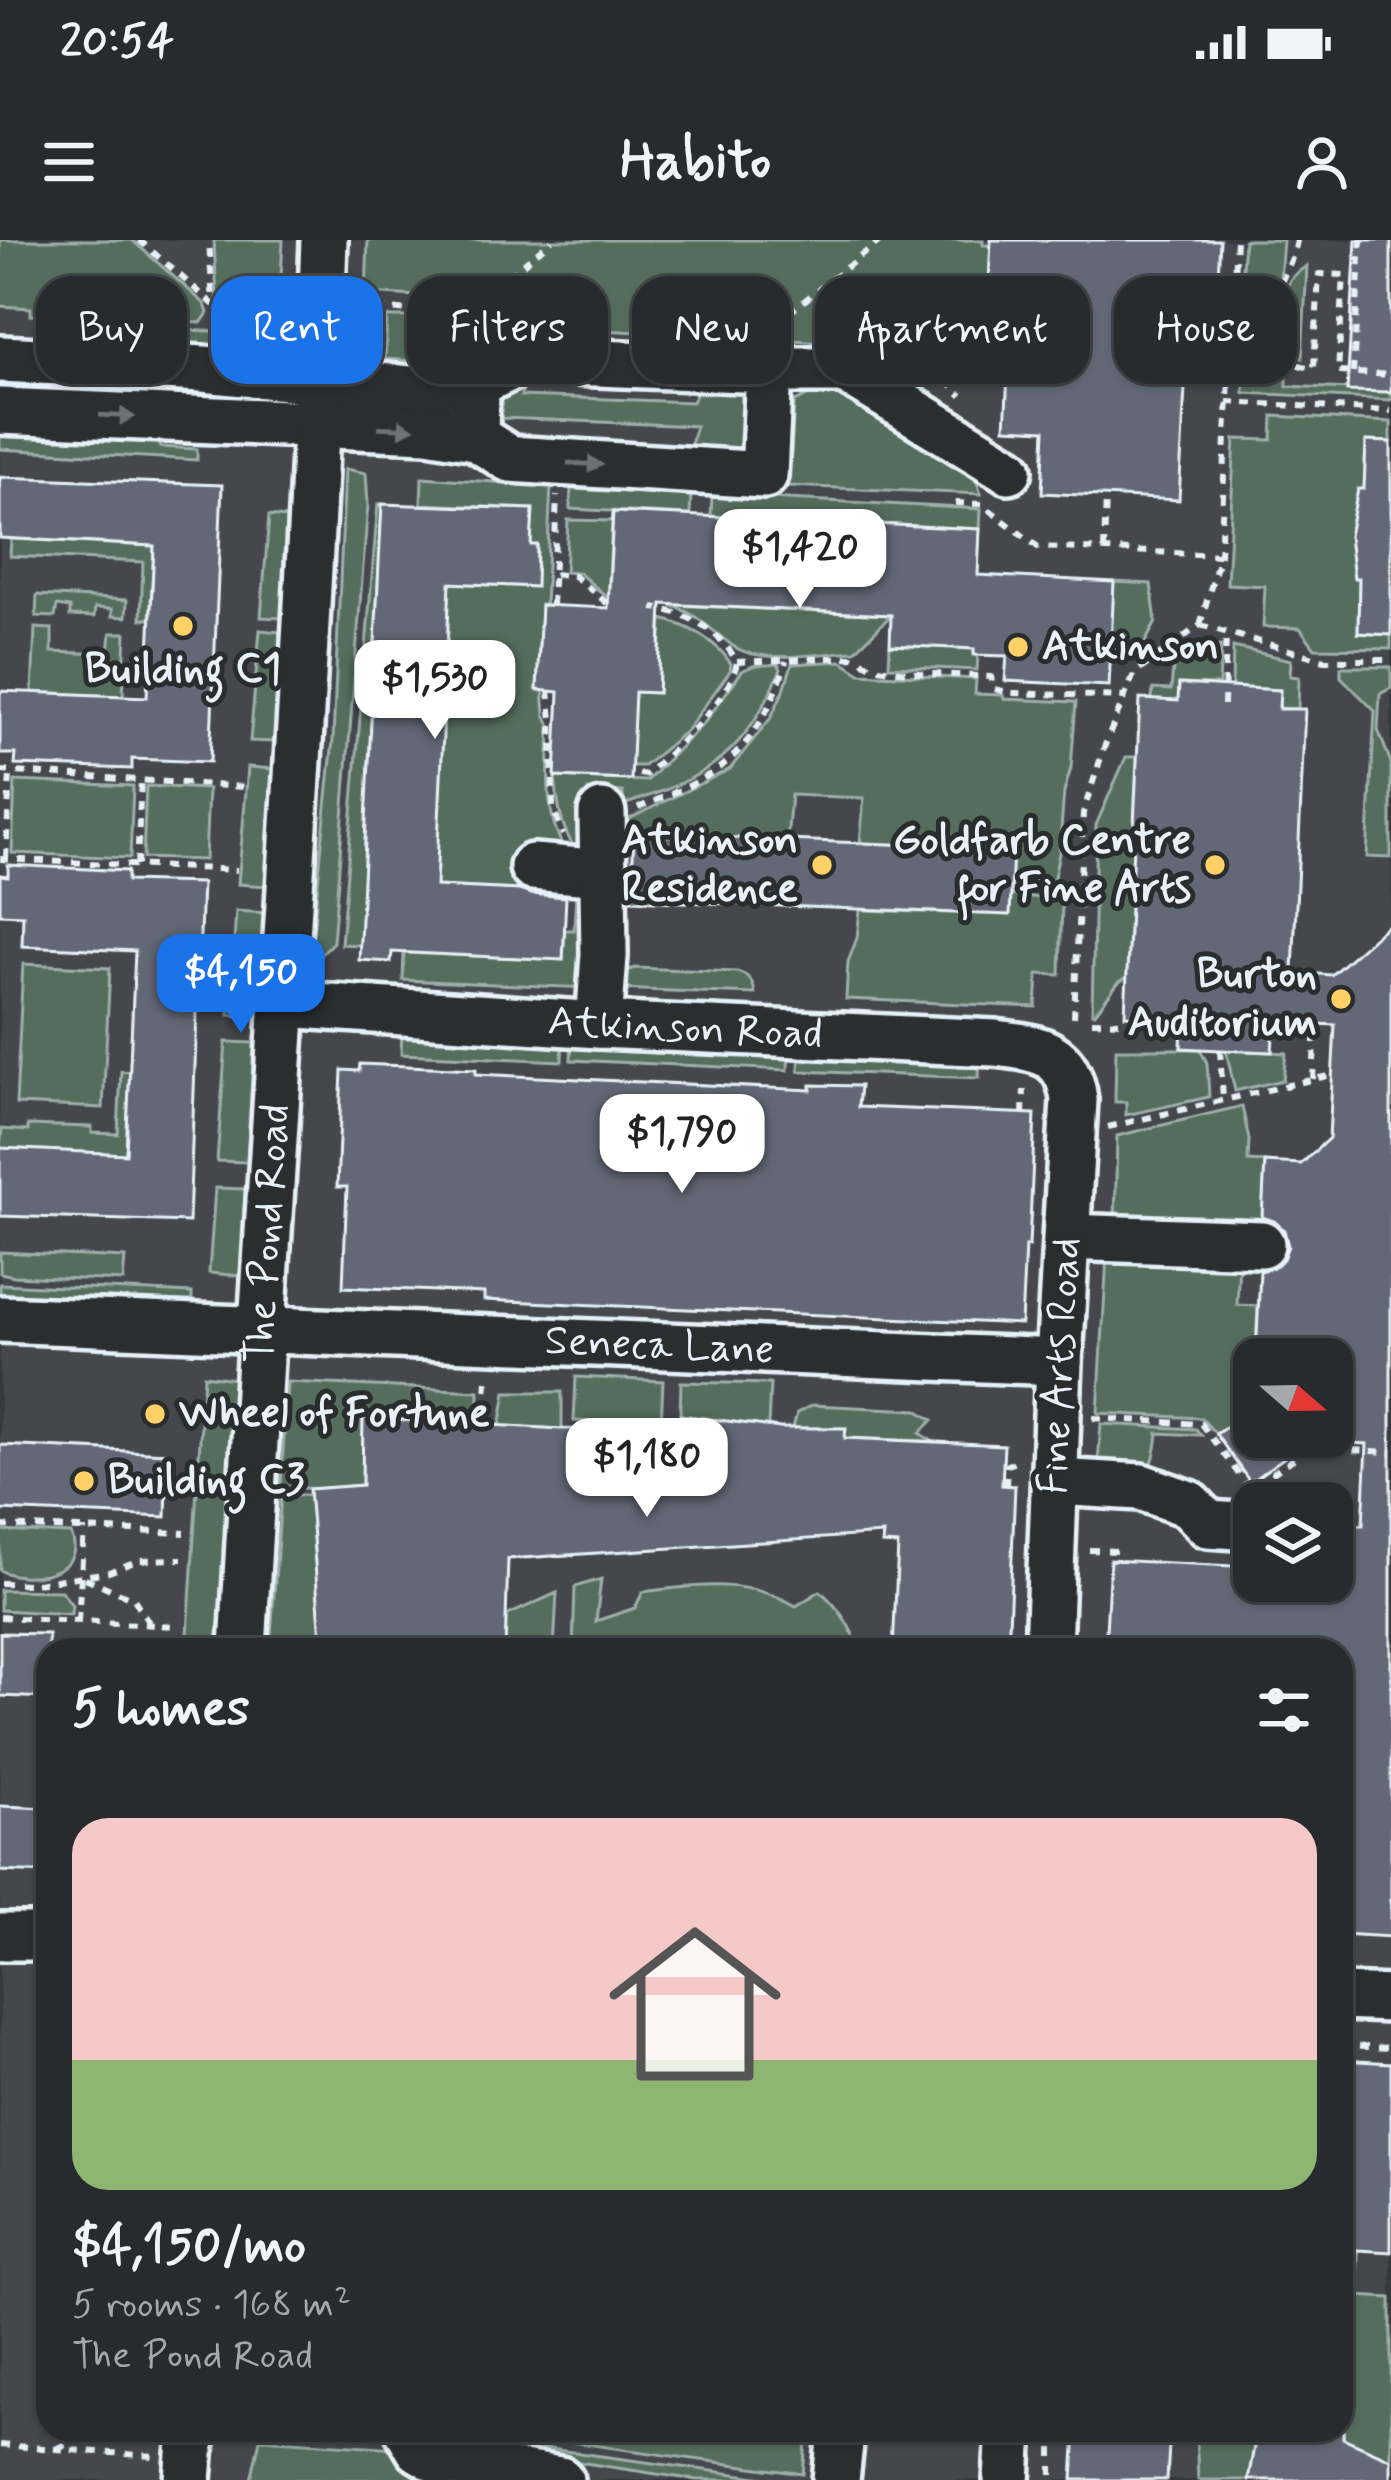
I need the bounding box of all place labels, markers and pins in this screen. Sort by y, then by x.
pin: $1,420 [702,509,898,611]
marker: Building C1 [170,613,196,639]
place label: Atkinson [1042,620,1219,675]
marker: Atkinson [1005,634,1031,660]
pin: $1,530 [337,640,533,742]
place label: Building C1 [85,643,281,703]
place label: Atkinson Residence [621,814,798,917]
place label: Goldfarb Centre for Fine Arts [893,814,1191,921]
marker: Atkinson Residence [809,852,835,878]
marker: Goldfarb Centre for Fine Arts [1202,852,1228,878]
pin: $4,150 [143,934,339,1036]
place label: Burton Auditorium [1128,948,1317,1051]
marker: Burton Auditorium [1328,986,1354,1012]
pin: $1,790 [584,1094,780,1196]
place label: Wheel of Fortune [179,1387,490,1442]
marker: Wheel of Fortune [142,1401,168,1427]
pin: $1,180 [549,1418,745,1520]
place label: Building C3 [108,1454,305,1514]
marker: Building C3 [71,1468,97,1494]

